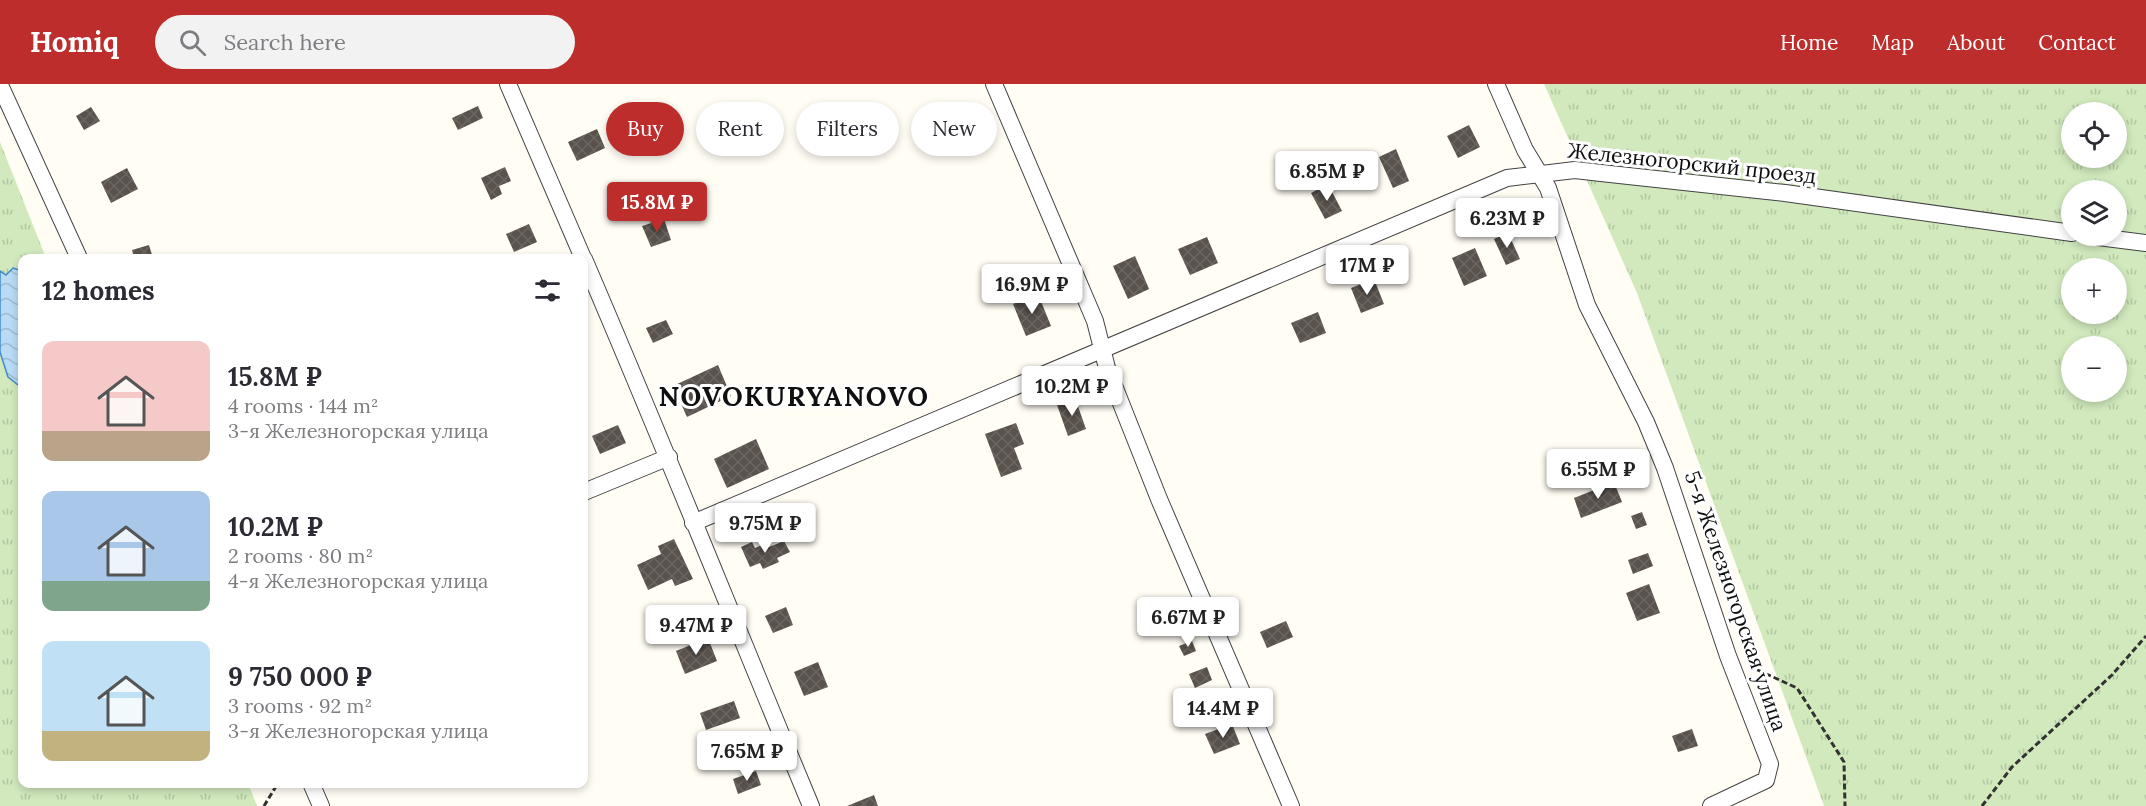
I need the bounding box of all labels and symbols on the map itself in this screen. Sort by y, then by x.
street label: Железногорский проезд [1566,137,1818,189]
pin: 6.85M ₽ [1272,151,1382,202]
pin: 15.8M ₽ [602,182,712,233]
pin: 6.23M ₽ [1452,198,1562,249]
pin: 17M ₽ [1325,245,1409,296]
pin: 16.9M ₽ [977,264,1087,315]
pin: 10.2M ₽ [1017,366,1127,417]
district label: NOVOKURYANOVO [658,379,930,413]
pin: 6.55M ₽ [1543,449,1653,500]
street label: 5-я Железногорская улица [1679,467,1793,735]
pin: 9.75M ₽ [710,503,820,554]
pin: 6.67M ₽ [1133,597,1243,648]
pin: 9.47M ₽ [641,605,751,656]
pin: 14.4M ₽ [1168,688,1278,739]
pin: 7.65M ₽ [692,731,802,782]

